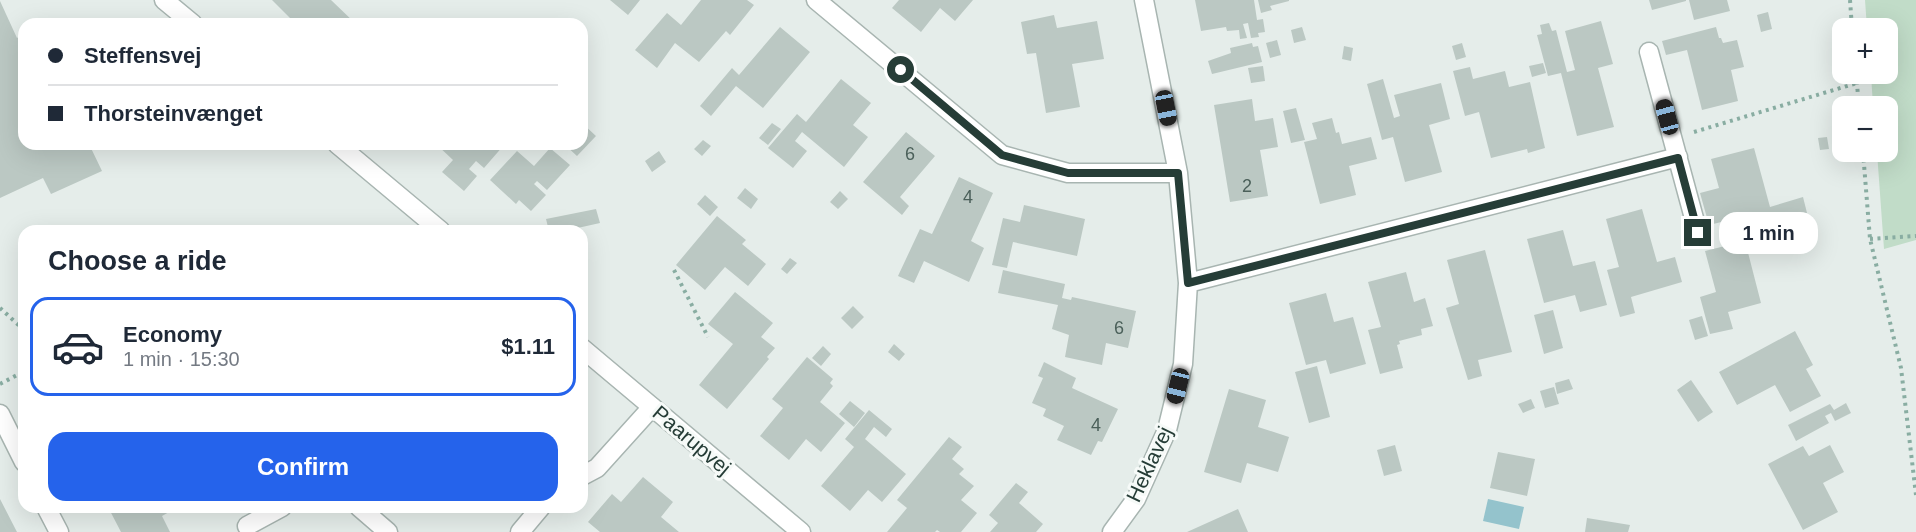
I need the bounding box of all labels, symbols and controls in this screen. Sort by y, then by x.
map controls [1832,18,1898,162]
button: + [1832,18,1898,84]
text: Steffensvej [84,43,201,68]
route start [887,56,914,83]
car [1154,89,1178,127]
button: − [1832,96,1898,162]
car [1654,97,1680,137]
text: Thorsteinvænget [84,101,262,126]
house number: 6 [905,144,915,164]
house number: 2 [1242,176,1252,196]
house number: 4 [963,187,973,207]
callout: 1 min [1719,212,1818,254]
route end [1684,219,1711,246]
text: 1 min [1742,222,1795,244]
text: Choose a ride [48,246,227,276]
house number: 6 [1114,318,1124,338]
icon: car [51,320,105,374]
text: Economy [123,322,222,347]
text: $1.11 [501,334,555,359]
text: 1 min · 15:30 [123,348,240,370]
car [1165,366,1191,406]
street label: Paarupvej [648,401,736,479]
house number: 4 [1091,415,1101,435]
street label: Heklavej [1122,423,1176,505]
button: Confirm [48,432,558,501]

